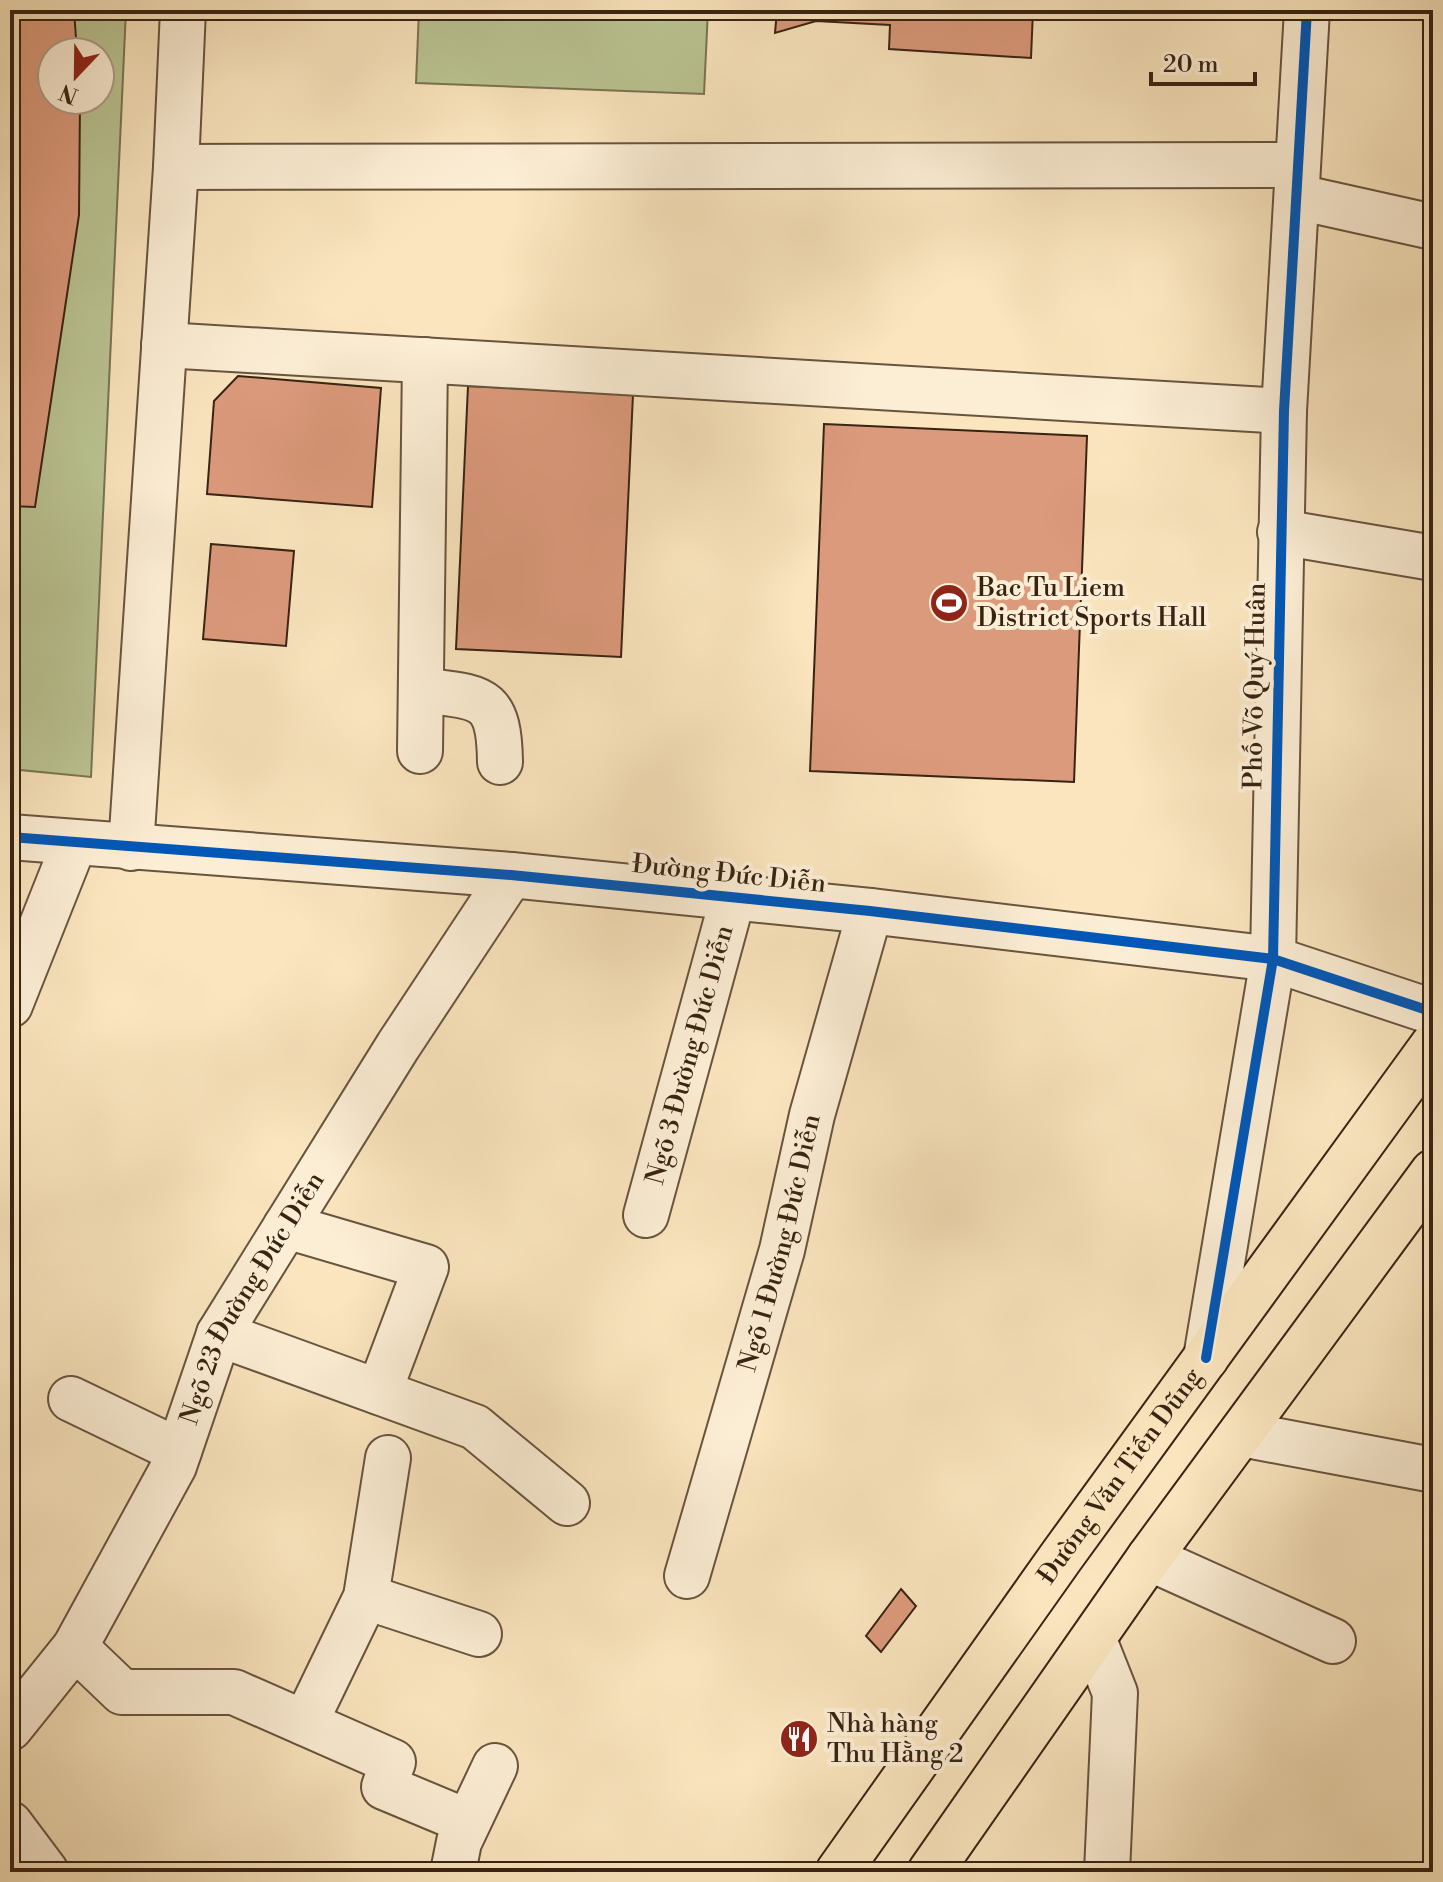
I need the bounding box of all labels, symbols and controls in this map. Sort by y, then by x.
north arrow [36,36,116,116]
scale bar [1151,36,1255,86]
text: 20 m [1163,50,1219,80]
text: N [55,77,82,109]
place label: Bac Tu Liem District Sports Hall [976,572,1207,634]
sports icon: Bac Tu Liem District Sports Hall [928,582,970,624]
street label: Phố Võ Quý Huân [1237,582,1273,790]
street label: Đường Đức Diễn [630,848,828,900]
street label: Ngõ 3 Đường Đức Diễn [639,922,741,1188]
street label: Ngõ 1 Đường Đức Diễn [731,1111,828,1375]
street label: Ngõ 23 Đường Đức Diễn [173,1166,332,1429]
street label: Đường Văn Tiến Dũng [1031,1361,1209,1590]
place label: Nhà hàng Thu Hằng 2 [827,1708,964,1770]
restaurant icon: Nhà hàng Thu Hằng 2 [778,1718,820,1760]

